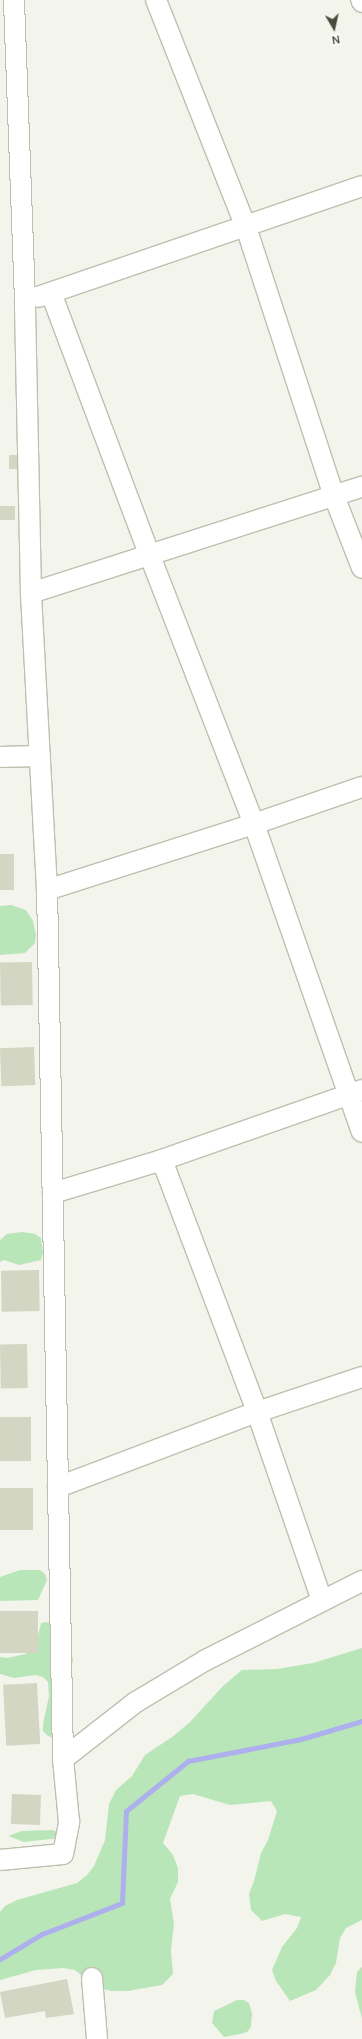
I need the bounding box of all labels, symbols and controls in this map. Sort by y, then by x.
north arrow [314,8,354,48]
text: N [331,32,341,48]

